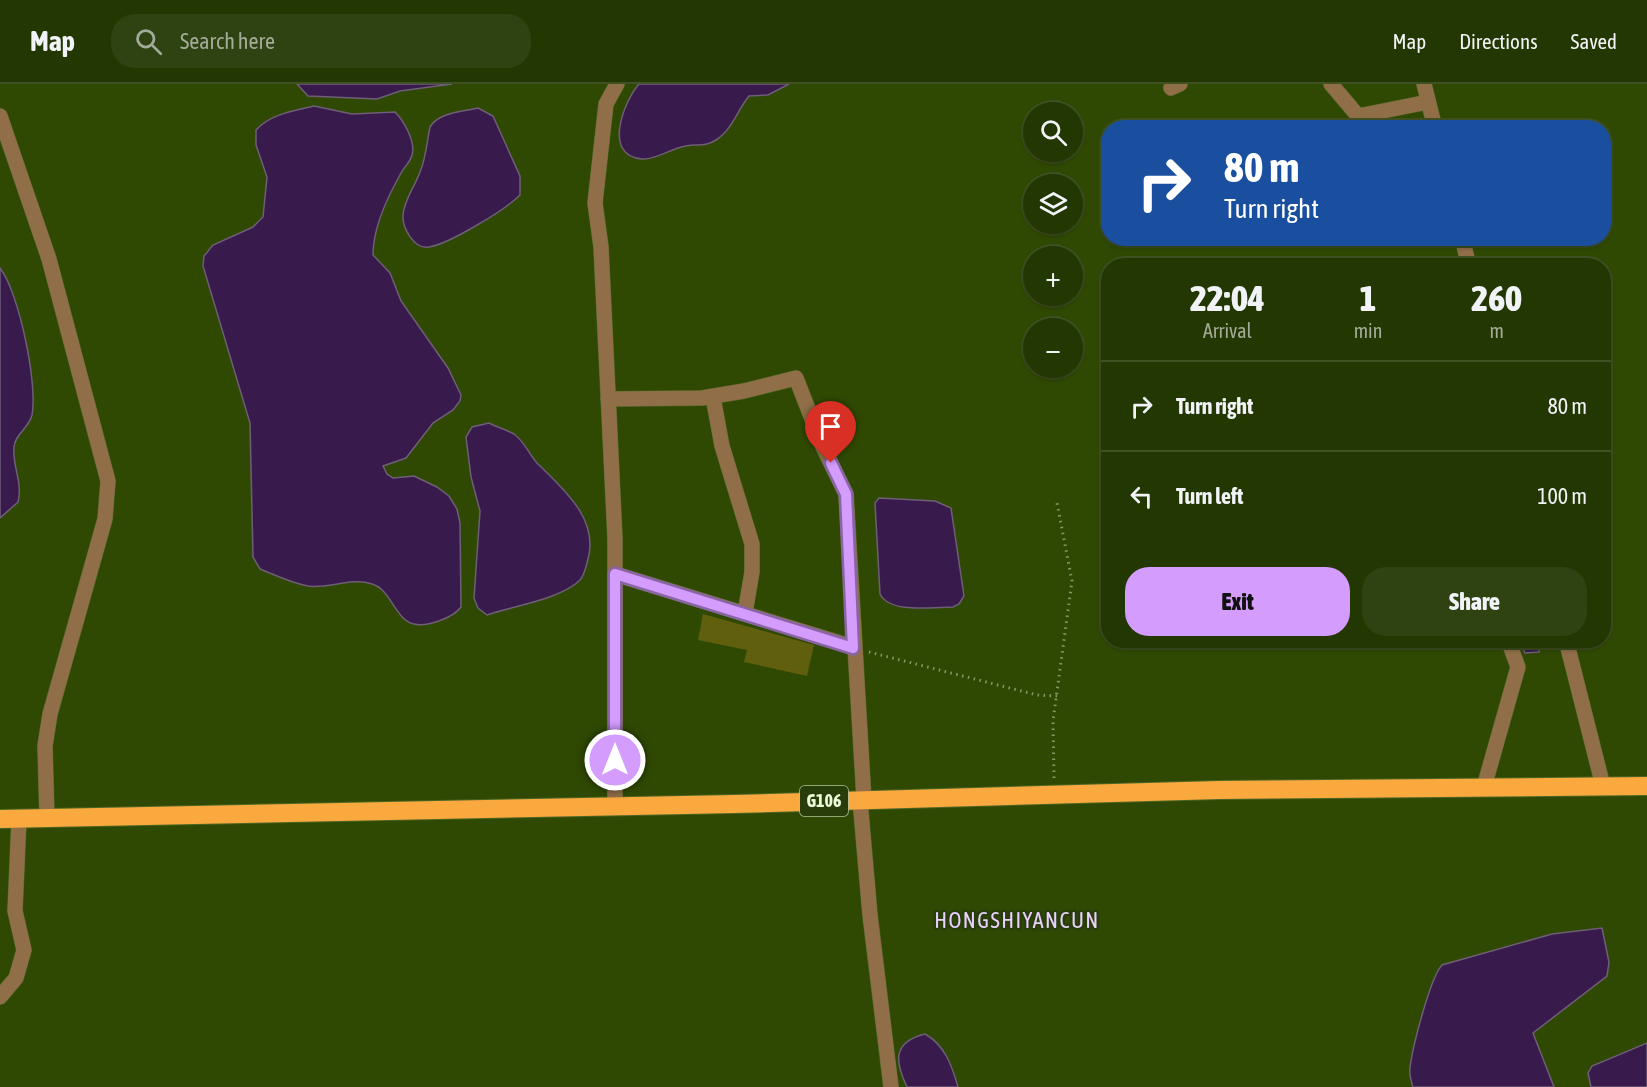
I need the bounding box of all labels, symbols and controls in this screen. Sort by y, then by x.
search box [111,14,531,68]
text: Map [30,25,75,57]
icon: search [132,25,165,58]
text: Search here [180,28,275,54]
text: Map [1392,29,1426,53]
text: Directions [1459,29,1538,53]
text: Saved [1571,29,1617,53]
map controls [1023,102,1083,378]
button: search [1023,102,1083,162]
text: 80 m [1224,143,1299,191]
icon: right [1125,144,1203,222]
button: layers [1023,174,1083,234]
text: Turn right [1224,193,1319,224]
button: + [1023,246,1083,306]
text: 22:04 [1190,277,1265,319]
text: 1 [1360,277,1376,319]
text: 260 [1471,277,1522,319]
button: − [1023,318,1083,378]
text: Arrival [1203,319,1252,342]
text: min [1354,319,1382,342]
text: m [1489,319,1504,342]
icon: right [1125,390,1158,423]
text: Turn right [1176,393,1253,419]
text: 80 m [1547,393,1587,419]
pin [805,401,856,463]
icon: arrive [814,410,847,443]
icon: left [1125,480,1158,513]
text: Turn left [1176,483,1243,509]
text: 100 m [1537,483,1587,509]
button: Exit [1125,567,1350,636]
button: Share [1362,567,1587,636]
position arrow [583,728,647,792]
road number: G106 [800,786,848,816]
district label: HONGSHIYANCUN [934,907,1100,933]

